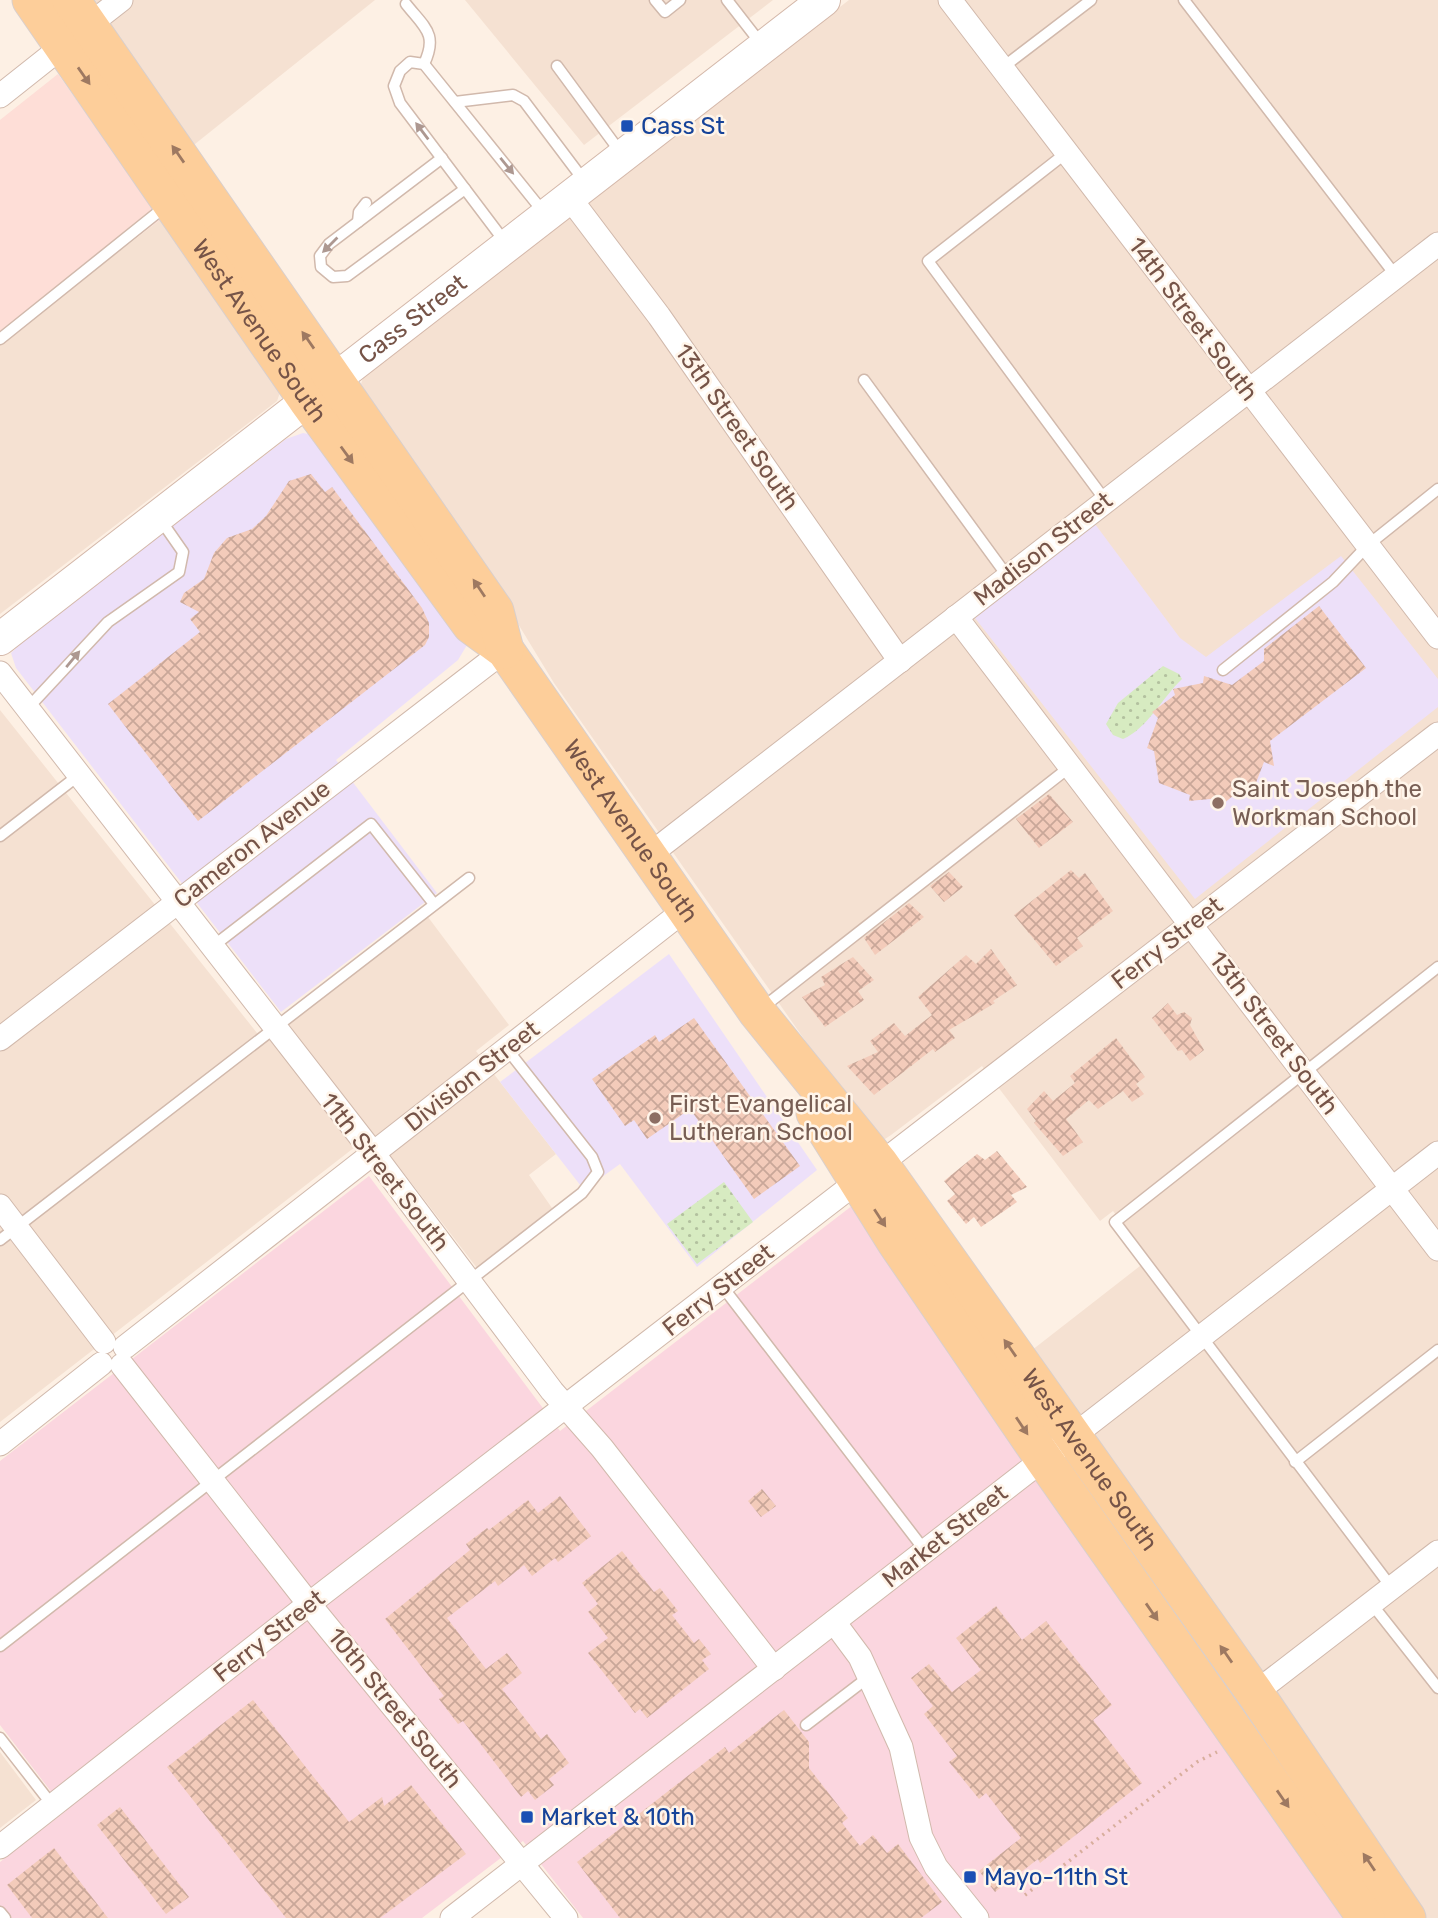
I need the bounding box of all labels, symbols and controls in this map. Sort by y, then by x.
one-way arrow [77,67,91,85]
place label: Cass St [641,112,725,140]
marker: Cass St [619,118,635,134]
one-way arrow [415,122,429,140]
one-way arrow [171,145,185,163]
one-way arrow [499,156,514,174]
street label: 14th Street South [1122,232,1264,406]
street label: West Avenue South [186,234,333,428]
one-way arrow [322,236,339,253]
street label: Cass Street [353,269,472,370]
one-way arrow [301,331,315,349]
street label: 13th Street South [669,338,805,516]
one-way arrow [340,446,354,464]
street label: Madison Street [968,486,1118,612]
one-way arrow [473,578,486,598]
one-way arrow [65,650,80,667]
street label: West Avenue South [558,734,704,928]
street label: Cameron Avenue [168,774,336,914]
place label: Saint Joseph the Workman School [1232,775,1422,831]
marker: Saint Joseph the Workman School [1210,795,1226,811]
street label: Ferry Street [1106,891,1228,995]
street label: 13th Street South [1204,946,1344,1120]
street label: Division Street [399,1015,545,1137]
street label: 11th Street South [315,1087,455,1257]
place label: First Evangelical Lutheran School [669,1090,853,1146]
marker: First Evangelical Lutheran School [647,1110,663,1126]
one-way arrow [873,1209,887,1227]
street label: Ferry Street [657,1238,779,1342]
one-way arrow [1003,1339,1017,1357]
street label: West Avenue South [1016,1364,1164,1556]
one-way arrow [1015,1417,1029,1435]
street label: Market Street [877,1478,1013,1594]
street label: Ferry Street [208,1584,330,1688]
one-way arrow [1145,1603,1159,1621]
street label: 10th Street South [322,1622,468,1794]
one-way arrow [1220,1645,1234,1663]
one-way arrow [1276,1790,1290,1808]
place label: Market & 10th [541,1803,695,1831]
marker: Market & 10th [519,1809,535,1825]
one-way arrow [1363,1852,1376,1871]
place label: Mayo-11th St [984,1863,1128,1891]
marker: Mayo-11th St [962,1869,978,1885]

